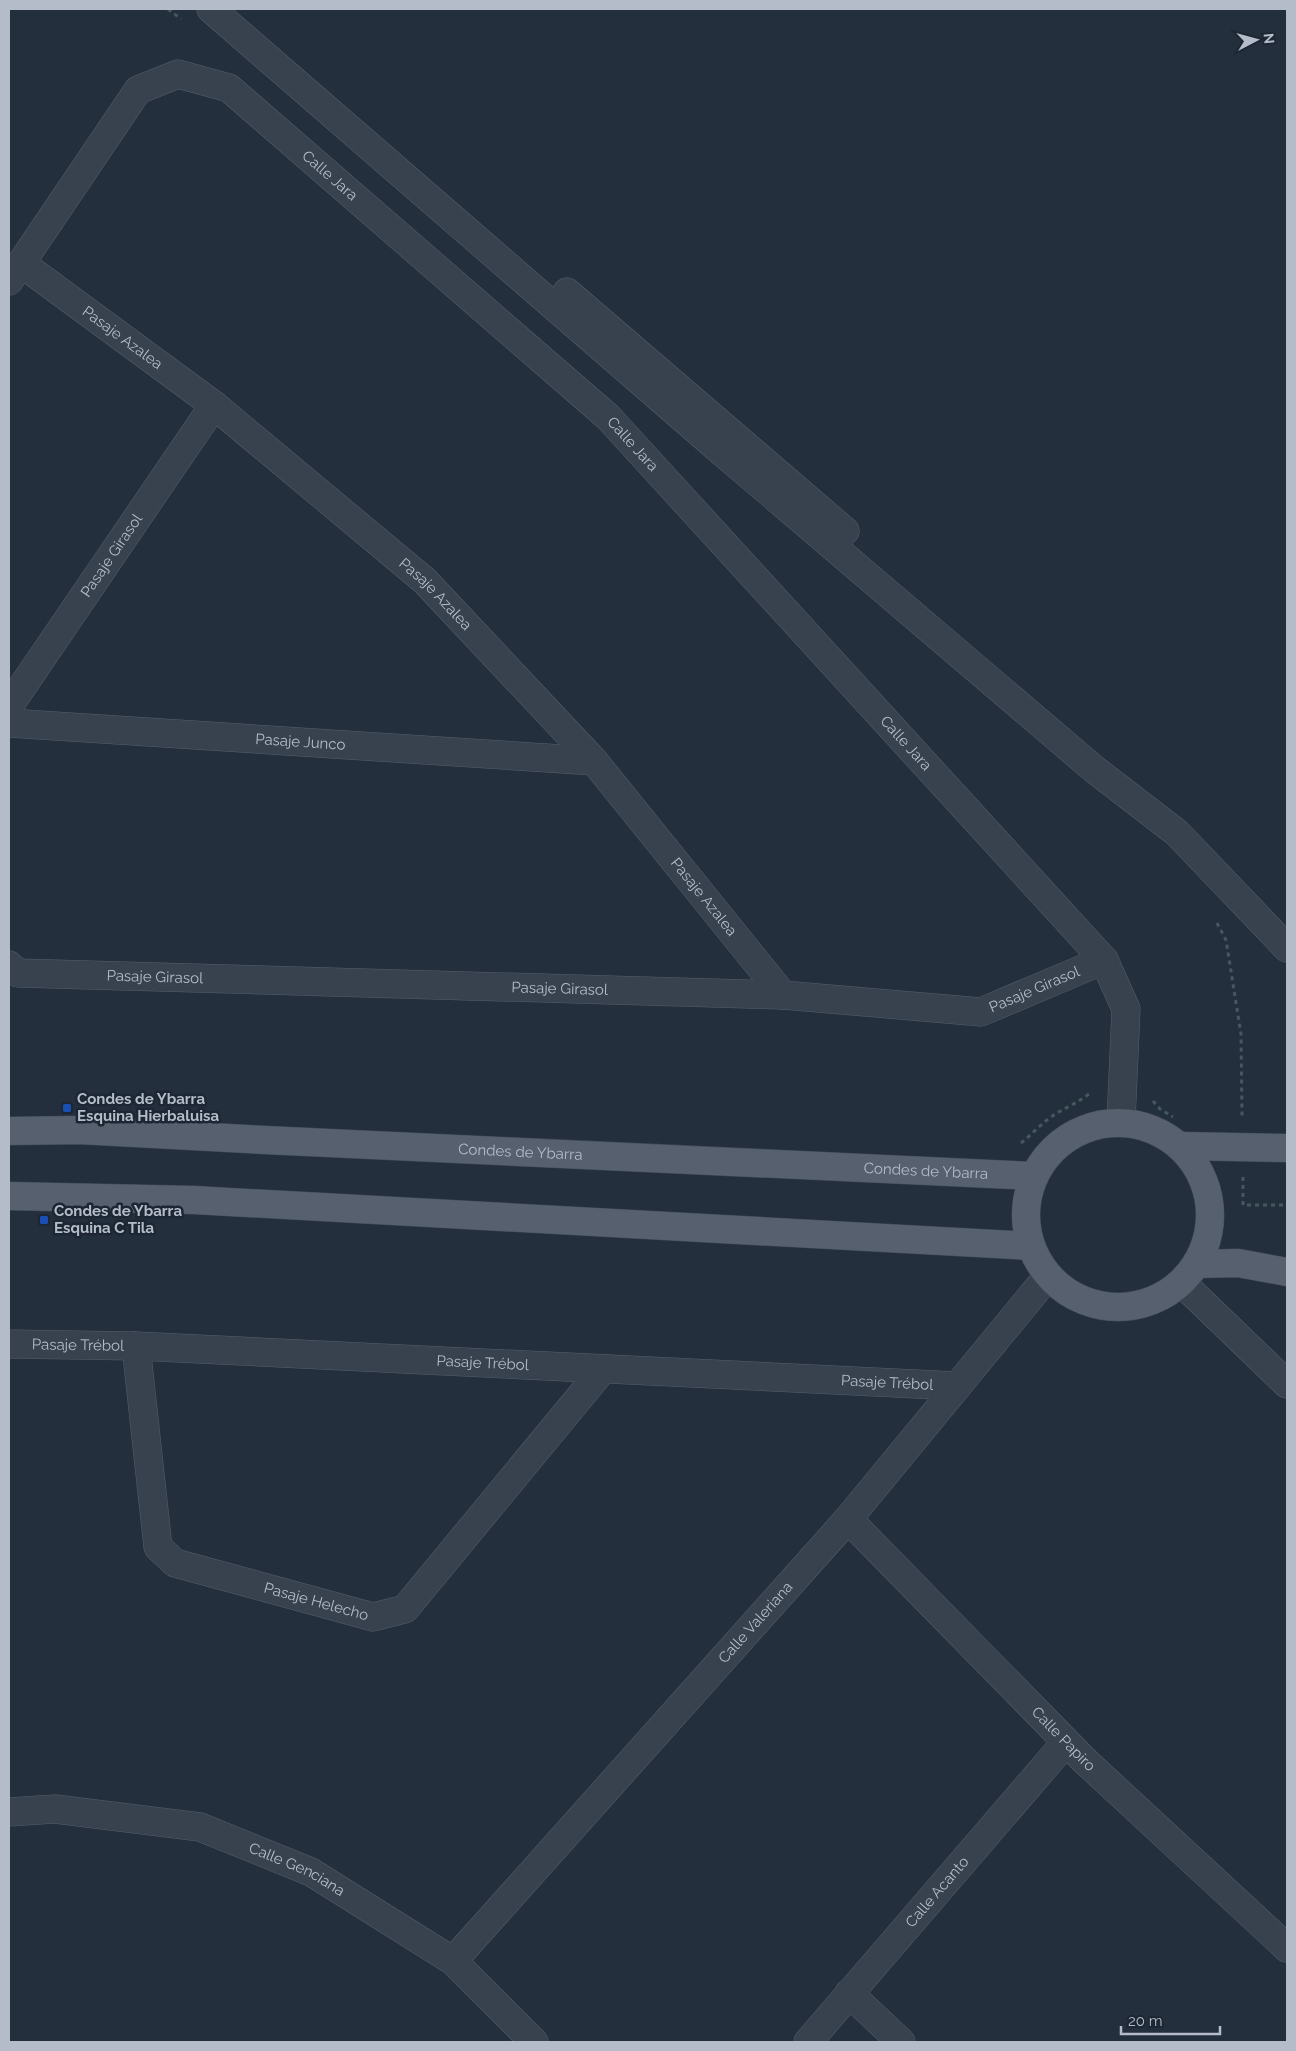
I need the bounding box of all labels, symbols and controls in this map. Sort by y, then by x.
north arrow [1231,15,1281,65]
text: N [1260,32,1277,45]
street label: Calle Jara [298,147,361,205]
street label: Pasaje Azalea [79,302,166,373]
street label: Calle Jara [603,413,662,475]
street label: Pasaje Girasol [77,510,147,601]
street label: Pasaje Azalea [395,554,476,634]
street label: Calle Jara [876,712,935,774]
street label: Pasaje Junco [255,730,346,754]
street label: Pasaje Azalea [667,854,741,940]
street label: Pasaje Girasol [986,962,1083,1017]
street label: Pasaje Girasol [106,967,204,987]
street label: Pasaje Girasol [511,978,609,999]
place label: Condes de Ybarra Esquina Hierbaluisa [77,1090,219,1125]
marker: Condes de Ybarra Esquina Hierbaluisa [61,1102,73,1114]
street label: Condes de Ybarra [458,1140,583,1164]
street label: Condes de Ybarra [863,1159,989,1183]
place label: Condes de Ybarra Esquina C Tila [54,1202,182,1237]
marker: Condes de Ybarra Esquina C Tila [38,1214,50,1226]
street label: Pasaje Trébol [32,1335,125,1355]
street label: Pasaje Trébol [436,1352,530,1374]
street label: Pasaje Trébol [840,1371,935,1394]
street label: Calle Valeriana [715,1578,797,1667]
street label: Pasaje Helecho [262,1579,371,1624]
street label: Calle Papiro [1028,1703,1099,1775]
street label: Calle Genciana [246,1839,348,1900]
street label: Calle Acanto [902,1853,973,1931]
scale bar [1121,2004,1220,2036]
text: 20 m [1128,2012,1163,2030]

